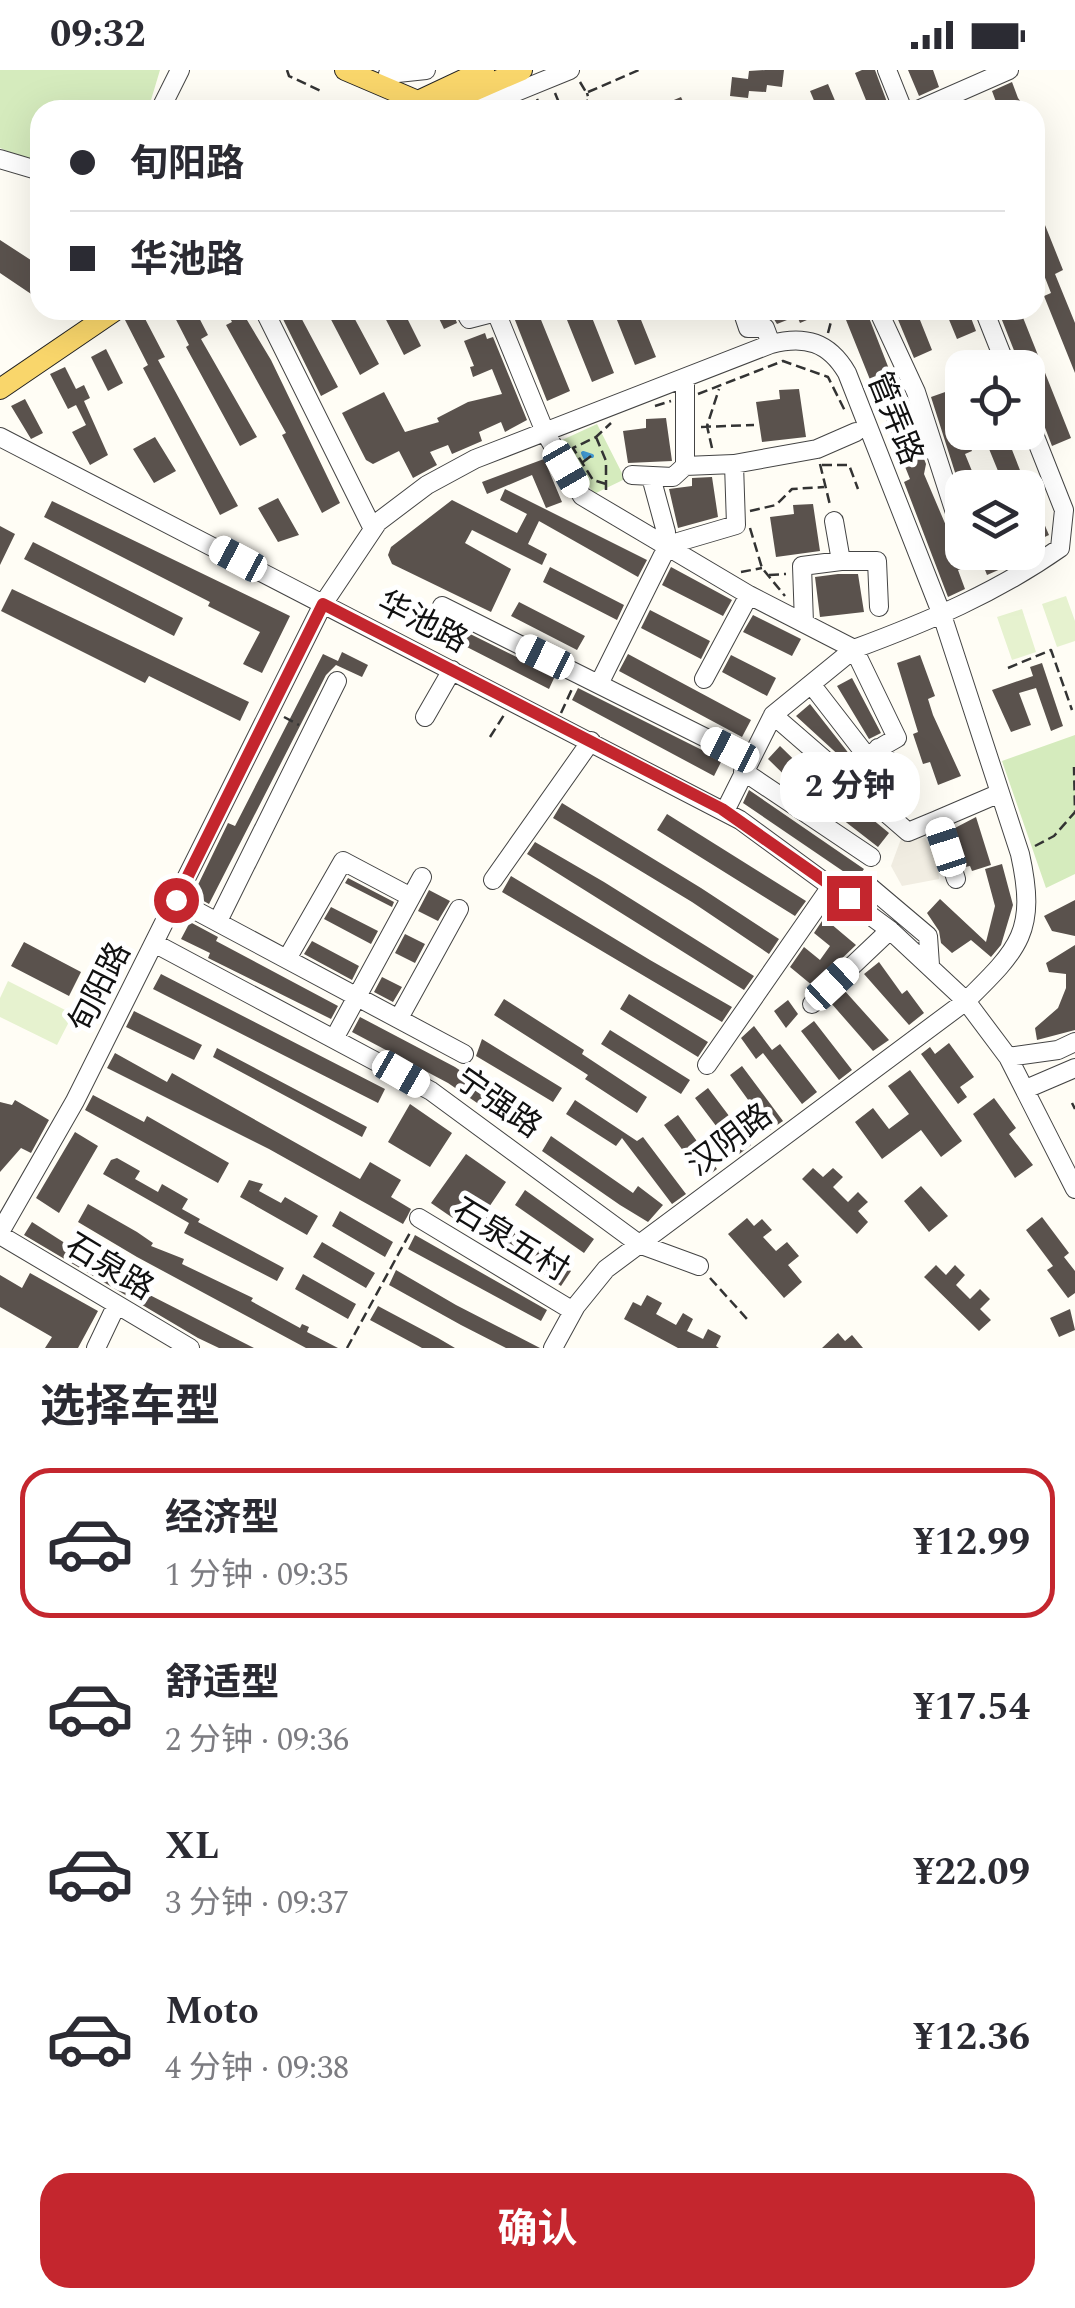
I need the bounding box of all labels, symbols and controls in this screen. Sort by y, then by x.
text: 09:32 [50,6,145,64]
text: 旬阳路 [130,136,244,194]
text: 华池路 [130,232,244,290]
map controls [945,350,1045,570]
button: locate [945,350,1045,450]
street label: 管弄路 [854,365,935,472]
car [538,436,594,502]
button: layers [945,470,1045,570]
car [204,532,272,586]
street label: 华池路 [368,579,476,666]
car [511,630,579,684]
car [696,723,764,777]
callout: 2 分钟 [779,753,919,823]
text: 2 分钟 [805,762,895,811]
car [922,814,970,880]
route end [827,876,872,921]
route start [154,878,199,923]
street label: 旬阳路 [57,934,144,1042]
car [800,953,864,1015]
car [368,1046,434,1102]
street label: 宁强路 [445,1056,552,1151]
street label: 汉阴路 [677,1092,783,1189]
street label: 石泉五村 [443,1186,578,1294]
street label: 石泉路 [55,1222,163,1313]
text: 选择车型 [40,1373,220,1442]
text: 经济型 [165,1490,279,1548]
icon: car [45,1498,135,1588]
text: ¥12.99 [913,1514,1030,1572]
text: 1 分钟 · 09:35 [165,1551,349,1600]
text: 舒适型 [165,1655,279,1713]
icon: car [45,1663,135,1753]
text: ¥17.54 [913,1679,1030,1737]
text: 2 分钟 · 09:36 [165,1716,349,1765]
text: XL [165,1818,219,1876]
icon: car [45,1828,135,1918]
text: ¥22.09 [913,1844,1030,1902]
text: 3 分钟 · 09:37 [165,1879,349,1928]
text: Moto [165,1983,259,2041]
icon: car [45,1993,135,2083]
text: ¥12.36 [913,2009,1030,2067]
text: 4 分钟 · 09:38 [165,2044,349,2093]
button: 确认 [40,2173,1035,2288]

